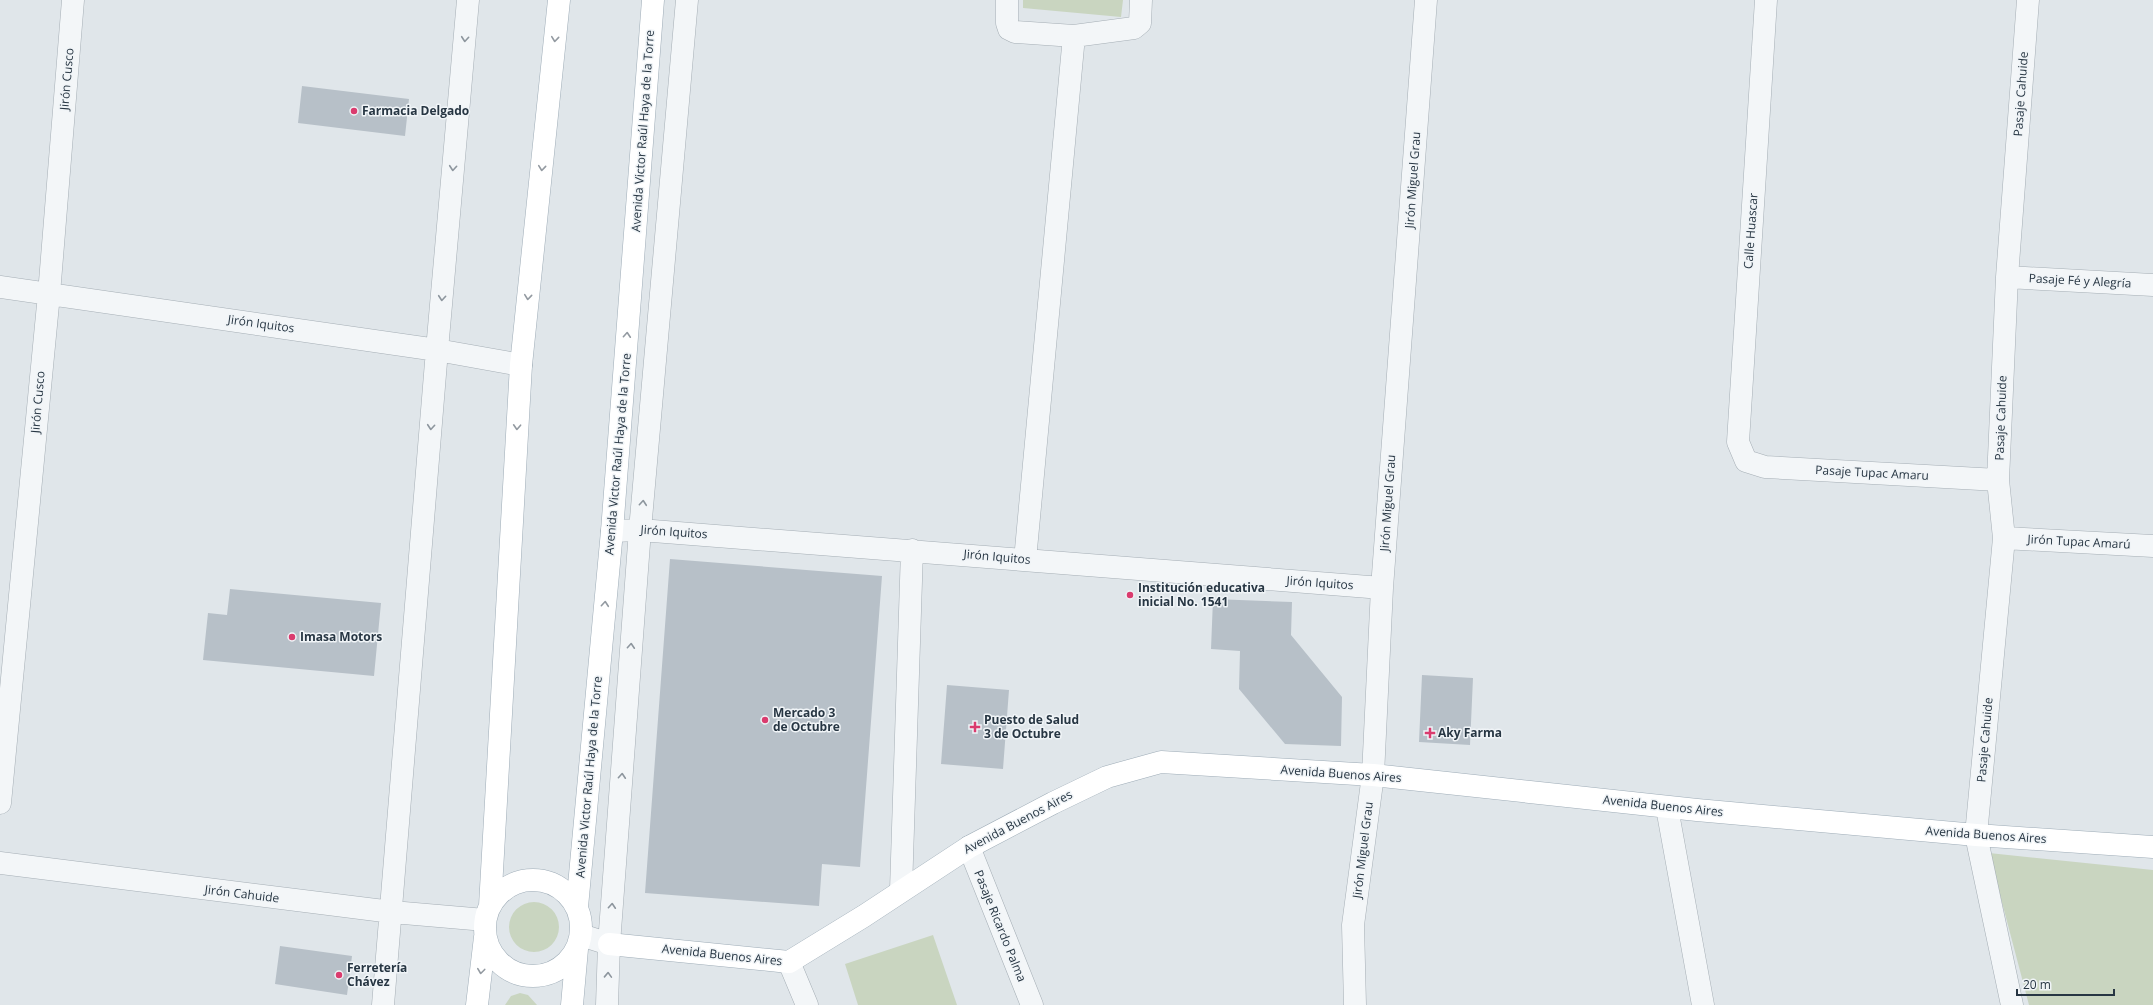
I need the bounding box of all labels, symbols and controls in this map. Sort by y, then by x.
street label: Avenida Victor Raúl Haya de la Torre [627,29,658,233]
one-way arrow [461,36,470,42]
one-way arrow [551,36,560,42]
street label: Jirón Cusco [55,47,78,112]
street label: Pasaje Cahuide [2009,51,2032,137]
place label: Farmacia Delgado [362,102,469,119]
marker: Farmacia Delgado [349,106,359,116]
street label: Jirón Miguel Grau [1401,131,1424,230]
one-way arrow [449,165,458,171]
one-way arrow [537,165,546,171]
street label: Calle Huascar [1739,192,1762,269]
street label: Pasaje Fé y Alegría [2028,269,2132,292]
one-way arrow [524,294,533,300]
one-way arrow [437,295,446,301]
street label: Jirón Iquitos [226,310,296,337]
one-way arrow [622,332,631,338]
street label: Avenida Victor Raúl Haya de la Torre [600,352,635,556]
street label: Jirón Cusco [26,370,49,435]
street label: Pasaje Cahuide [1991,375,2010,461]
one-way arrow [427,424,436,430]
one-way arrow [513,424,522,430]
street label: Jirón Miguel Grau [1376,454,1399,553]
street label: Pasaje Tupac Amaru [1815,461,1929,484]
one-way arrow [638,500,647,506]
street label: Jirón Iquitos [639,521,708,542]
street label: Jirón Tupac Amarú [2026,530,2131,553]
street label: Jirón Iquitos [962,545,1032,568]
street label: Jirón Iquitos [1285,572,1354,593]
place label: Institución educativa inicial No. 1541 [1138,579,1265,610]
marker: Institución educativa inicial No. 1541 [1125,590,1135,600]
one-way arrow [600,601,609,607]
place label: Imasa Motors [300,628,382,645]
marker: Imasa Motors [287,632,297,642]
one-way arrow [627,643,636,649]
street label: Avenida Victor Raúl Haya de la Torre [571,675,606,879]
street label: Pasaje Cahuide [1972,697,1997,783]
place label: Mercado 3 de Octubre [773,704,840,735]
place label: Puesto de Salud 3 de Octubre [984,711,1079,742]
marker: Mercado 3 de Octubre [760,715,770,725]
marker: Puesto de Salud 3 de Octubre [969,721,981,733]
place label: Aky Farma [1438,724,1502,741]
marker: Aky Farma [1425,728,1435,738]
street label: Avenida Buenos Aires [1280,761,1402,786]
one-way arrow [617,773,626,779]
street label: Avenida Buenos Aires [960,786,1075,857]
street label: Avenida Buenos Aires [1602,791,1724,820]
street label: Jirón Miguel Grau [1348,801,1377,900]
street label: Avenida Buenos Aires [1925,822,2047,847]
street label: Pasaje Ricardo Palma [970,867,1031,984]
street label: Jirón Cahuide [203,880,281,907]
one-way arrow [607,902,616,909]
street label: Avenida Buenos Aires [661,940,783,969]
place label: Ferretería Chávez [347,959,407,990]
one-way arrow [477,968,486,974]
marker: Ferretería Chávez [334,970,344,980]
scale bar [2017,971,2114,997]
one-way arrow [604,972,612,978]
text: 20 m [2023,976,2051,993]

